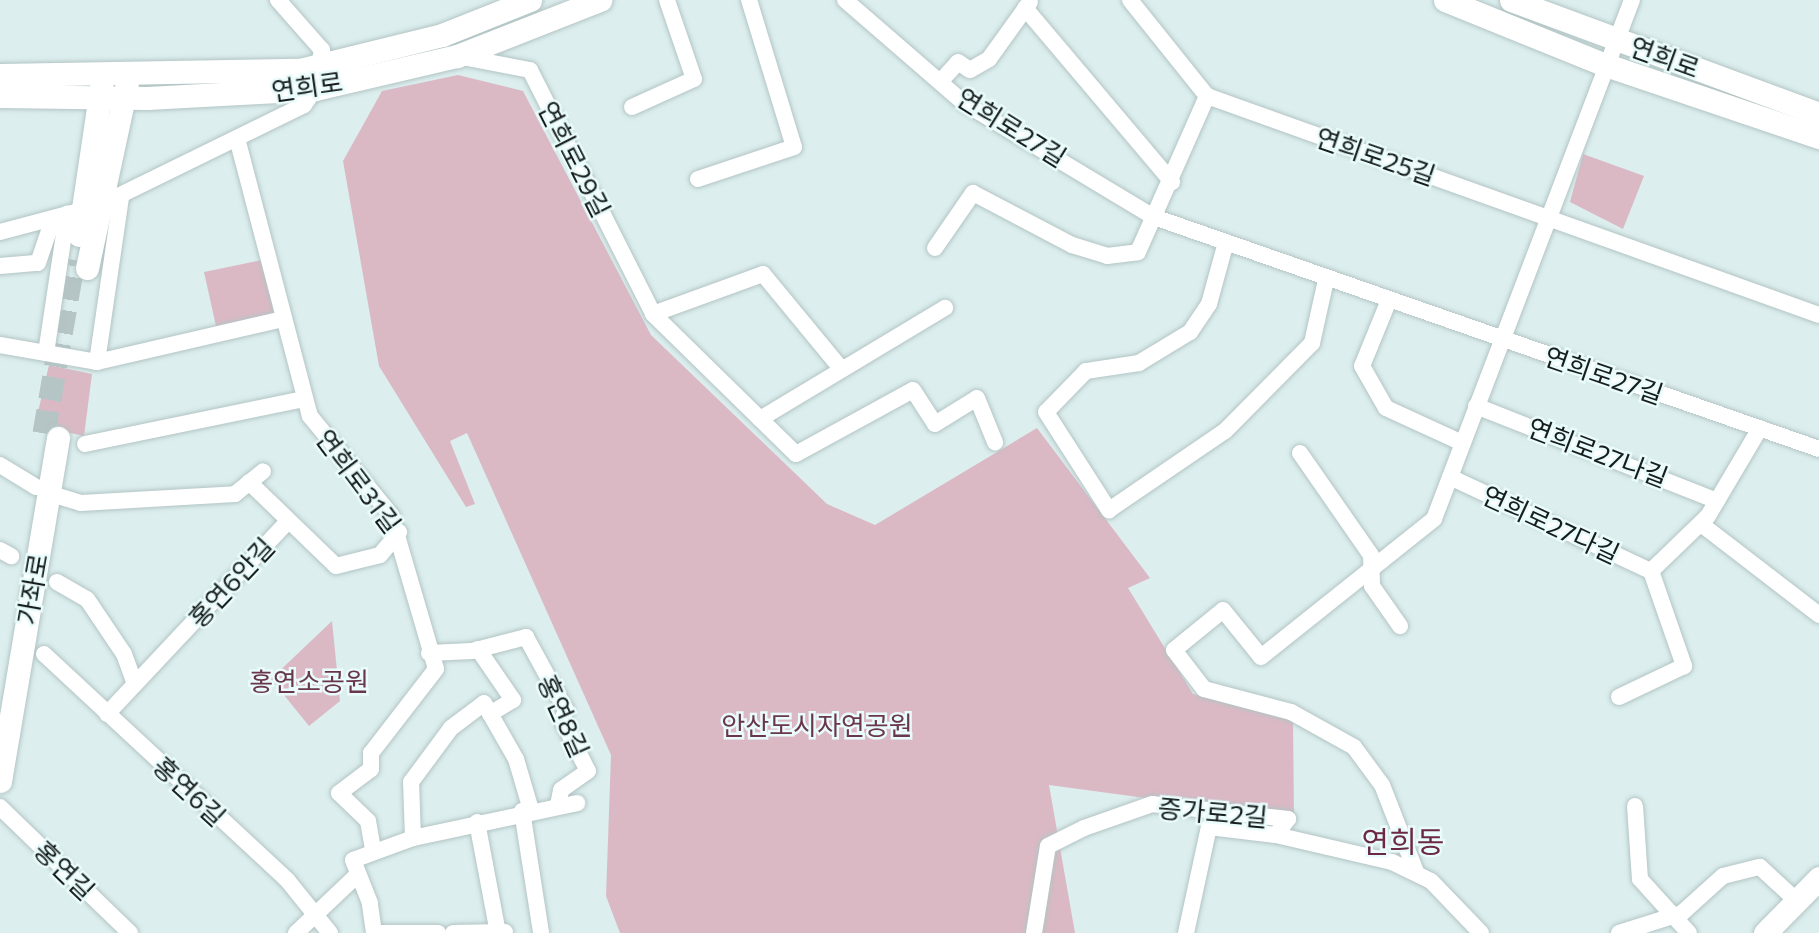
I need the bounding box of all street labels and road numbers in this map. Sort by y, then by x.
street label: 연희로 [1626,30,1704,84]
street label: 연희로 [269,66,345,106]
street label: 연희로27길 [951,81,1073,173]
street label: 연희로29길 [533,96,617,222]
street label: 연희로25길 [1312,121,1440,191]
street label: 연희로27길 [1540,340,1668,410]
street label: 연희로27나길 [1523,411,1673,493]
street label: 연희로31길 [310,423,408,539]
street label: 연희로27다길 [1477,479,1625,569]
street label: 홍연6안길 [182,531,280,633]
street label: 가좌로 [10,551,54,627]
street label: 홍연8길 [532,670,596,762]
street label: 홍연6길 [147,750,233,832]
street label: 증가로2길 [1157,792,1269,832]
street label: 홍연길 [28,834,102,906]

